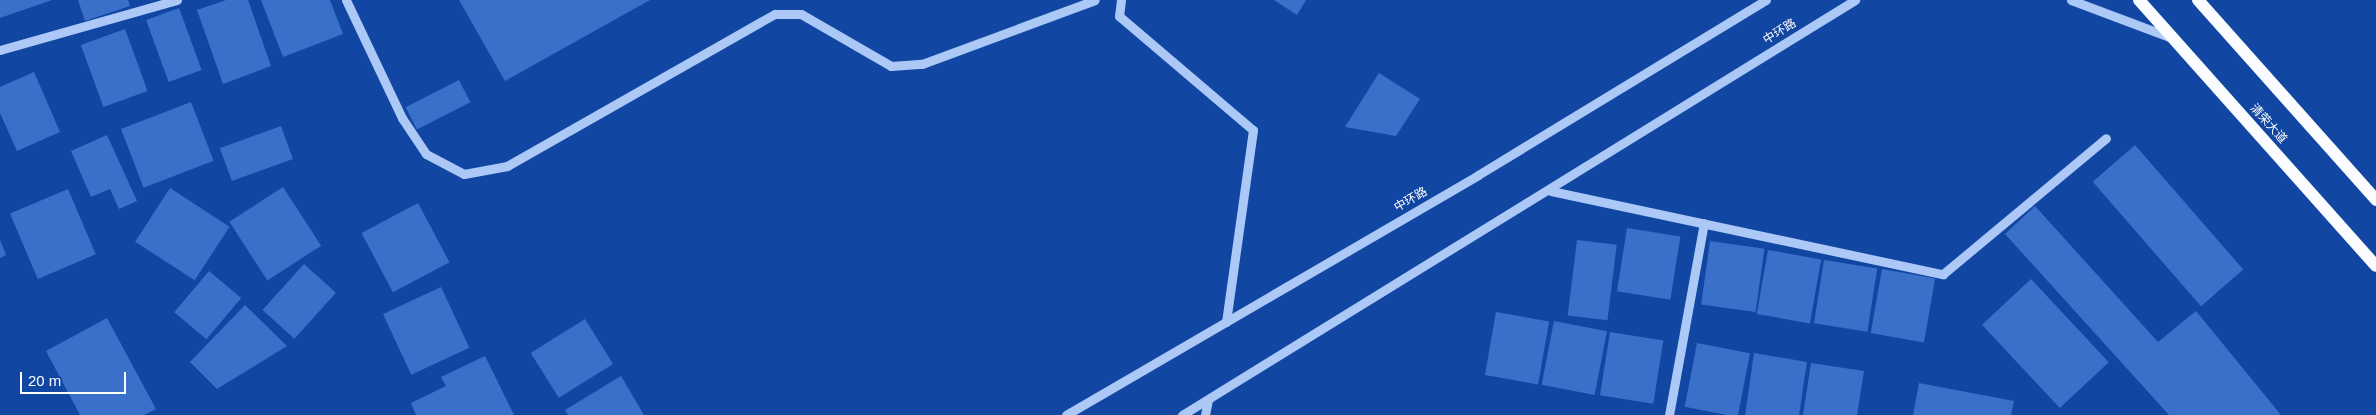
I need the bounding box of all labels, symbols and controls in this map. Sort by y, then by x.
street label: 中环路 [1761,16,1799,48]
street label: 清荣大道 [2247,101,2289,147]
street label: 中环路 [1392,185,1430,215]
scale bar [22,362,129,394]
text: 20 m [28,372,61,389]

